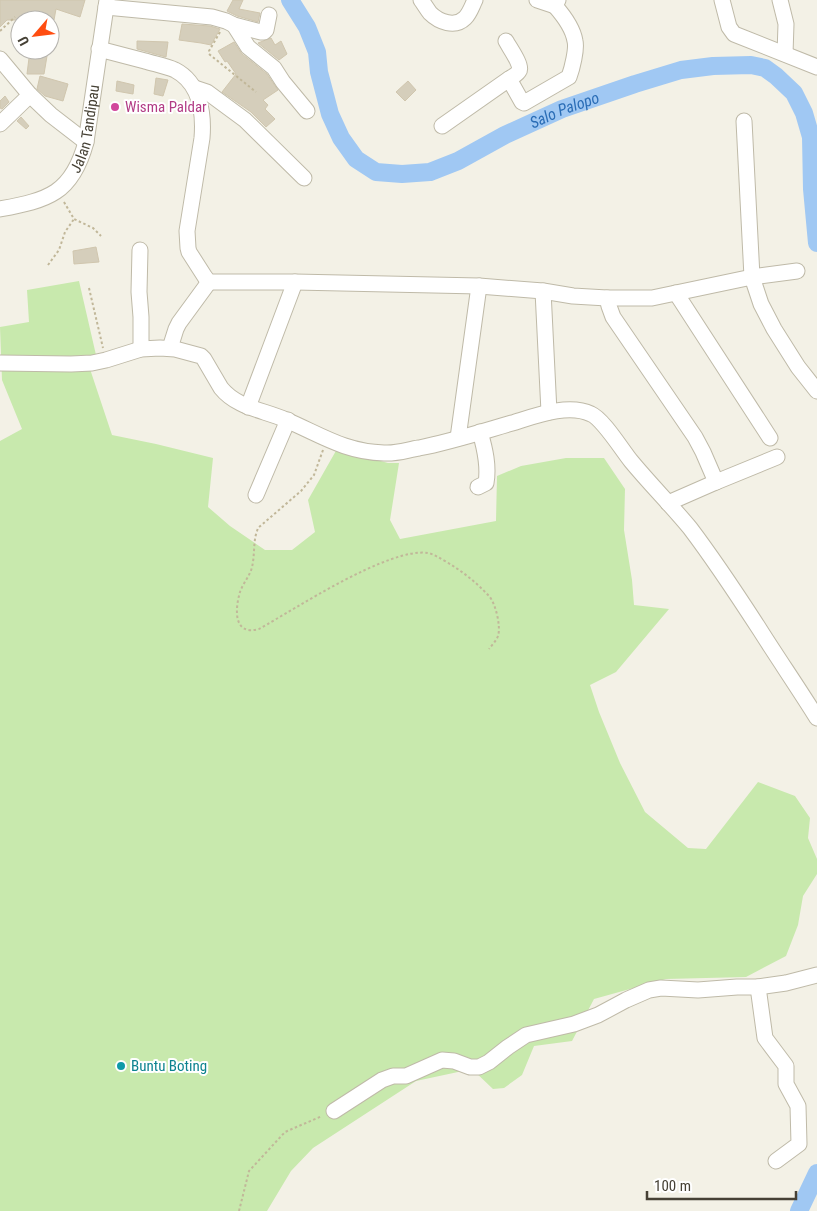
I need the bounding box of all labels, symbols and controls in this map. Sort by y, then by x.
north arrow [10,10,60,60]
text: U [15,34,32,48]
street label: Jalan Tandipau [66,84,103,176]
water label: Salo Palopo [527,87,602,132]
place label: Wisma Paldar [125,98,207,116]
marker: Wisma Paldar [109,101,121,113]
place label: Buntu Boting [131,1057,207,1075]
marker: Buntu Boting [115,1060,127,1072]
scale bar [647,1168,796,1200]
text: 100 m [654,1177,691,1195]

